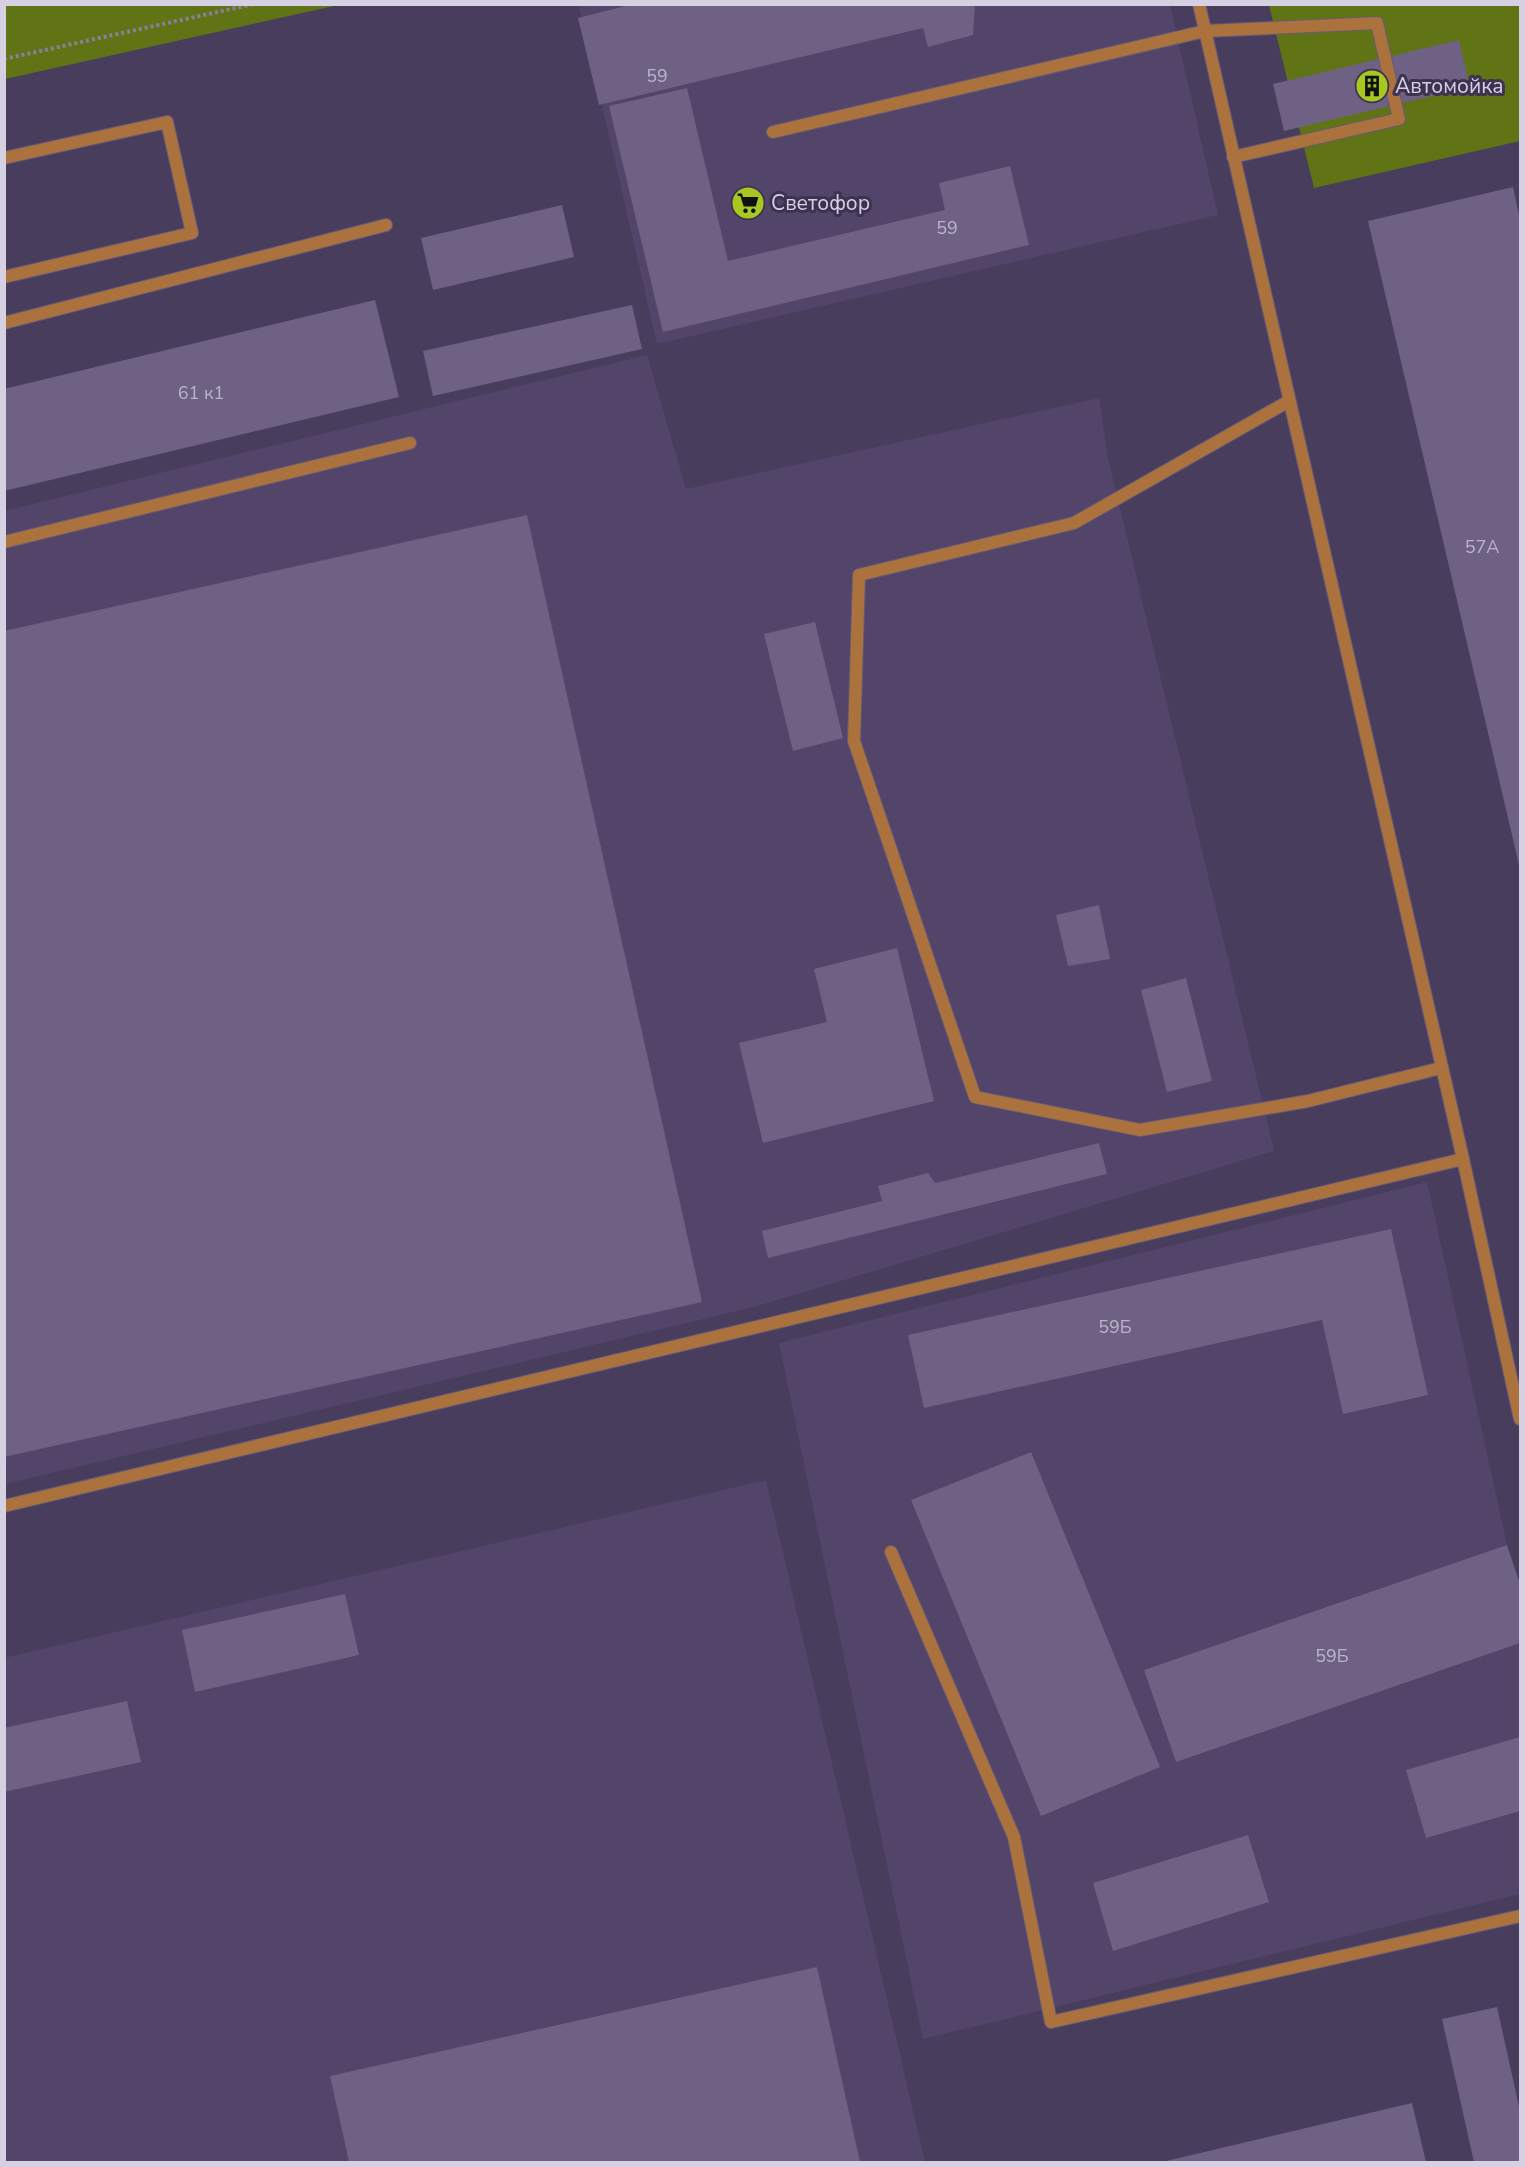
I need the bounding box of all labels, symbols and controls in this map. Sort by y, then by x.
house number: 59 [646,64,668,88]
building icon: Автомойка [1354,68,1390,104]
place label: Автомойка [1395,72,1504,100]
supermarket icon: Светофор [730,185,766,221]
place label: Светофор [771,189,870,217]
house number: 59 [936,216,958,240]
house number: 61 к1 [178,381,224,405]
house number: 57А [1465,535,1499,559]
house number: 59Б [1098,1315,1132,1339]
house number: 59Б [1315,1644,1349,1668]

